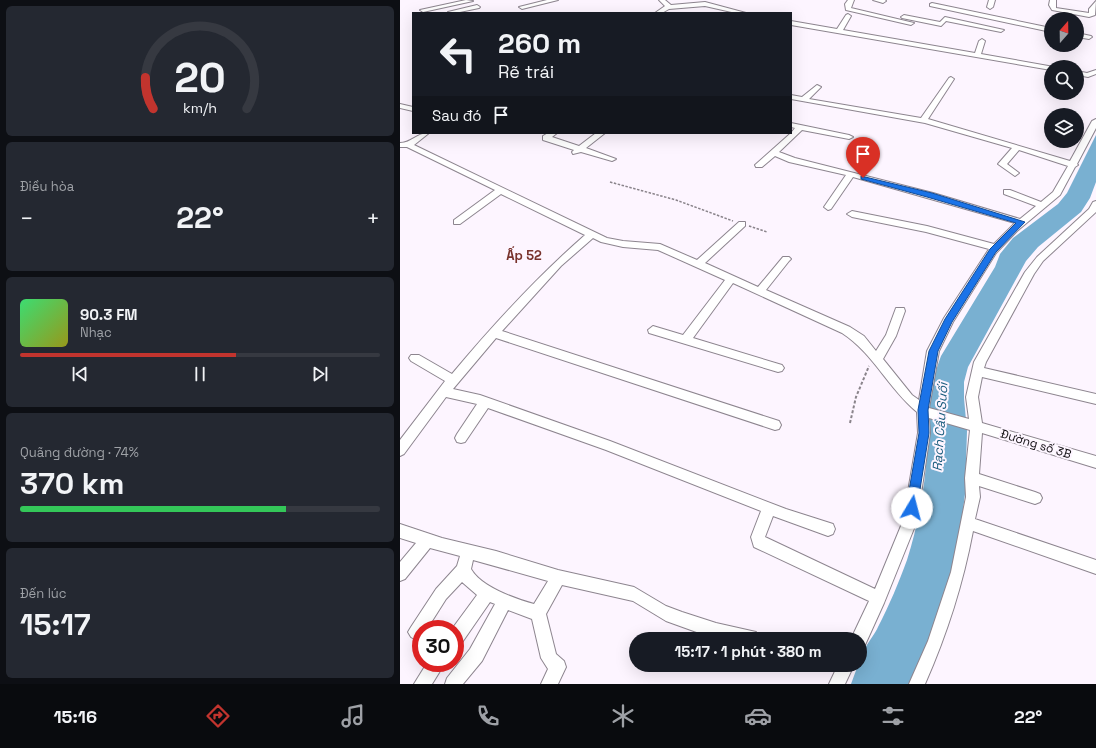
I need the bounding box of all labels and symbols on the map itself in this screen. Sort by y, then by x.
north arrow [1044,12,1084,52]
pin [846,137,880,178]
district label: Ấp 52 [506,246,542,264]
water label: Rạch Cầu Suối [928,380,952,472]
street label: Đường số 3B [999,426,1073,462]
position arrow [891,487,933,529]
speed limit sign: 30 [412,620,464,672]

